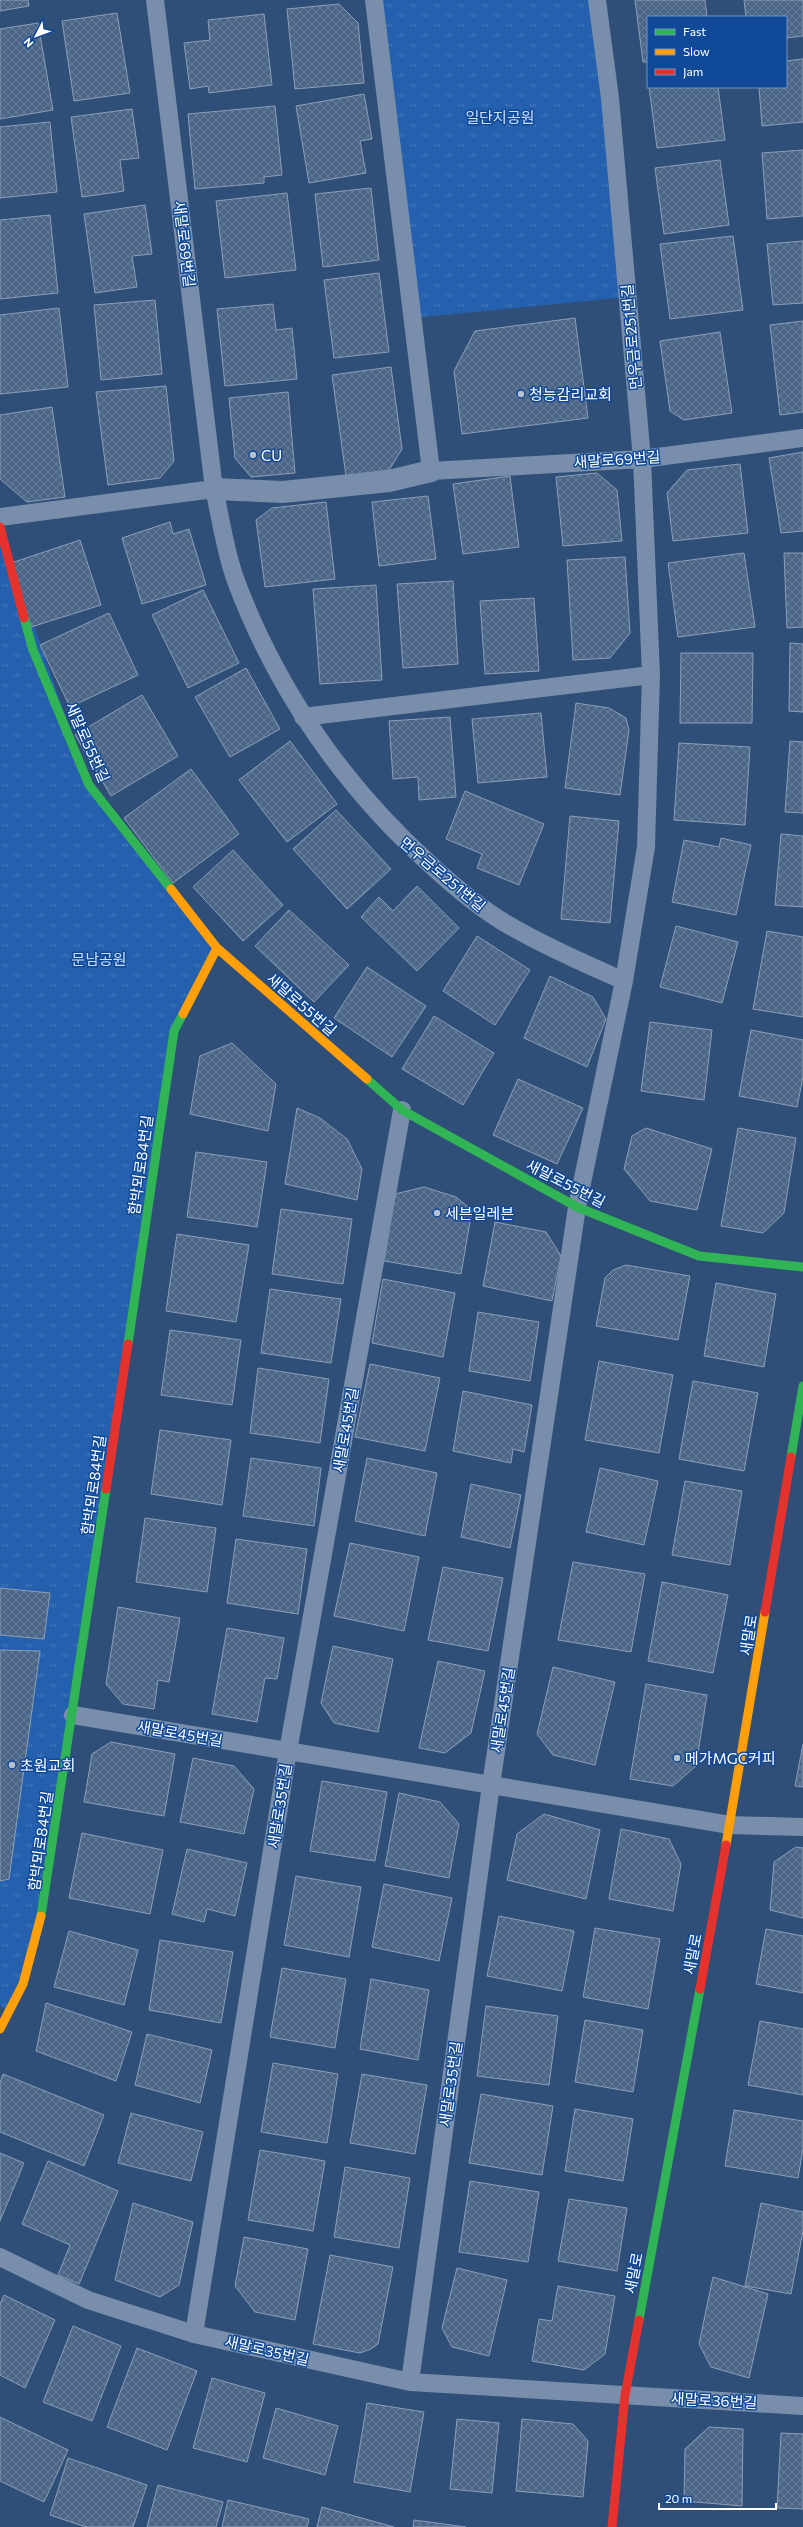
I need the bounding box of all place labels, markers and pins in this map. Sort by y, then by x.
place label: 청능감리교회 [529,385,612,403]
marker: 청능감리교회 [516,389,526,399]
place label: CU [261,446,282,464]
marker: CU [248,450,258,460]
place label: 세븐일레븐 [445,1204,514,1222]
marker: 세븐일레븐 [432,1208,442,1218]
place label: 메가MGC커피 [685,1749,776,1767]
marker: 메가MGC커피 [672,1753,682,1763]
place label: 초원교회 [20,1756,75,1774]
marker: 초원교회 [7,1760,17,1770]

